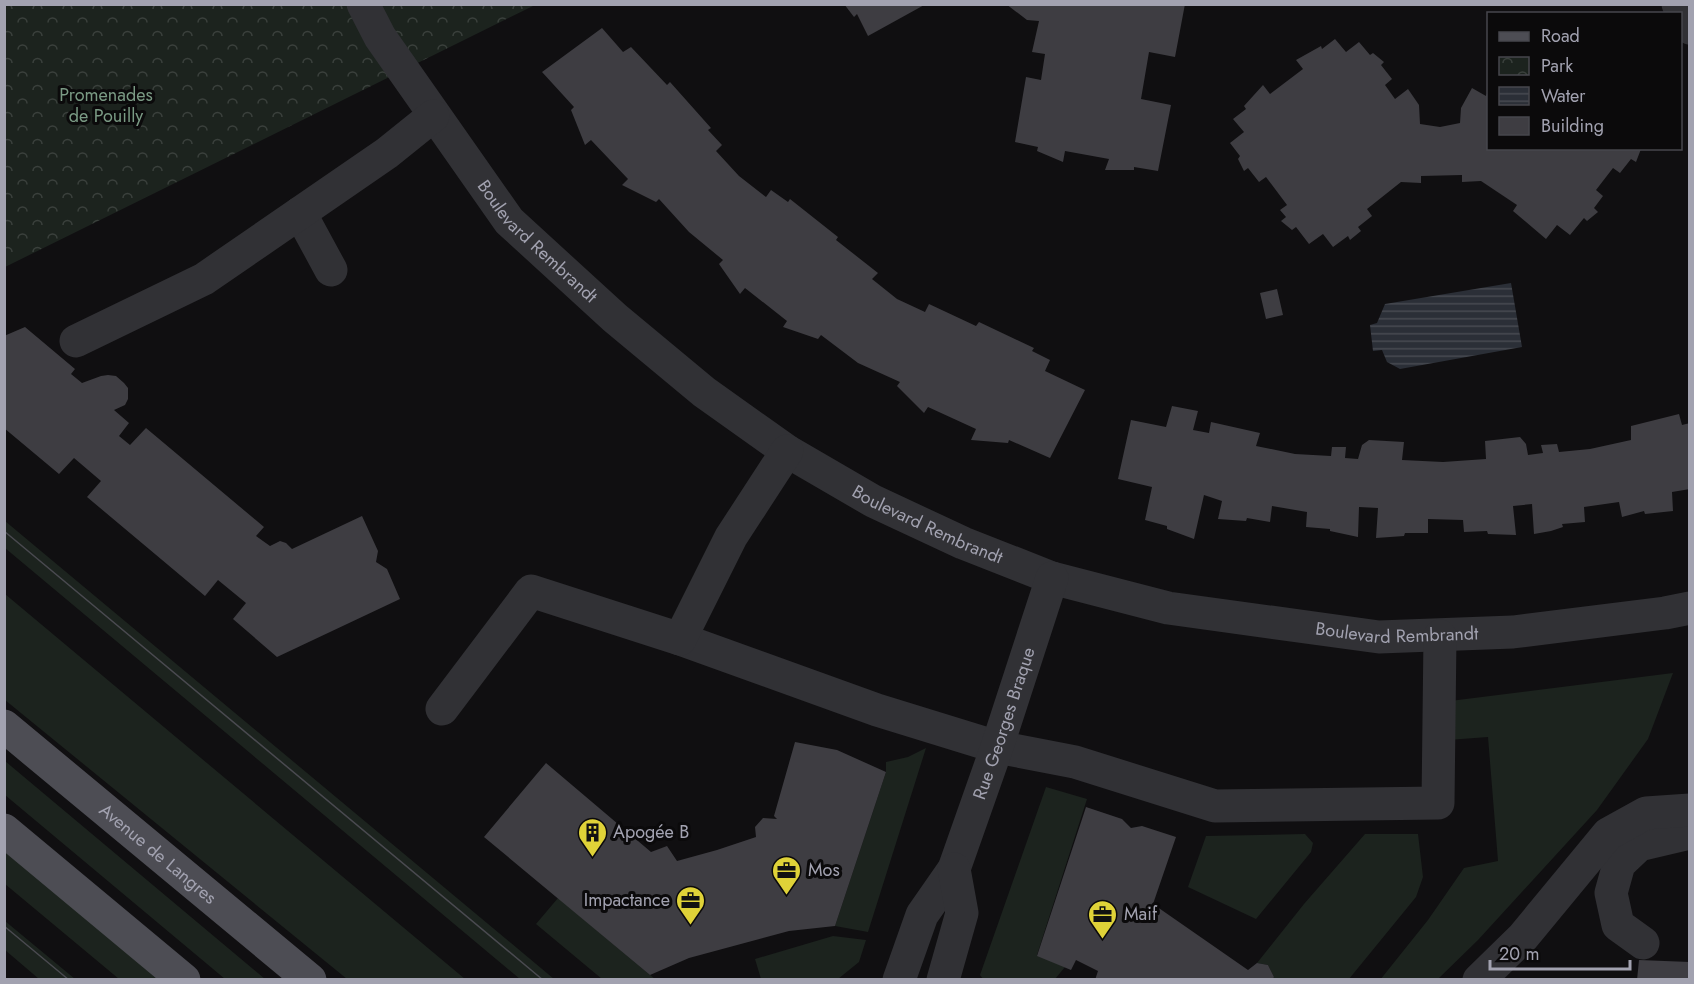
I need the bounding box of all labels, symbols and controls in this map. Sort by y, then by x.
legend [1487,12,1682,150]
text: Road [1541,23,1580,49]
text: Park [1541,53,1573,79]
park label: Promenades de Pouilly [59,82,153,129]
text: Water [1541,83,1586,109]
text: Building [1541,113,1604,139]
street label: Boulevard Rembrandt [471,175,604,309]
street label: Boulevard Rembrandt [847,479,1007,571]
street label: Boulevard Rembrandt [1314,615,1480,650]
street label: Rue Georges Braque [966,644,1042,803]
street label: Avenue de Langres [94,797,222,910]
building icon: Apogée B [576,816,608,858]
place label: Apogée B [613,819,689,845]
office icon: Mos [771,854,803,896]
place label: Mos [808,857,840,883]
office icon: Impactance [675,884,707,926]
place label: Impactance [584,887,670,913]
office icon: Maif [1087,898,1119,940]
place label: Maif [1124,901,1158,927]
scale bar [1490,933,1630,971]
text: 20 m [1499,941,1539,967]

